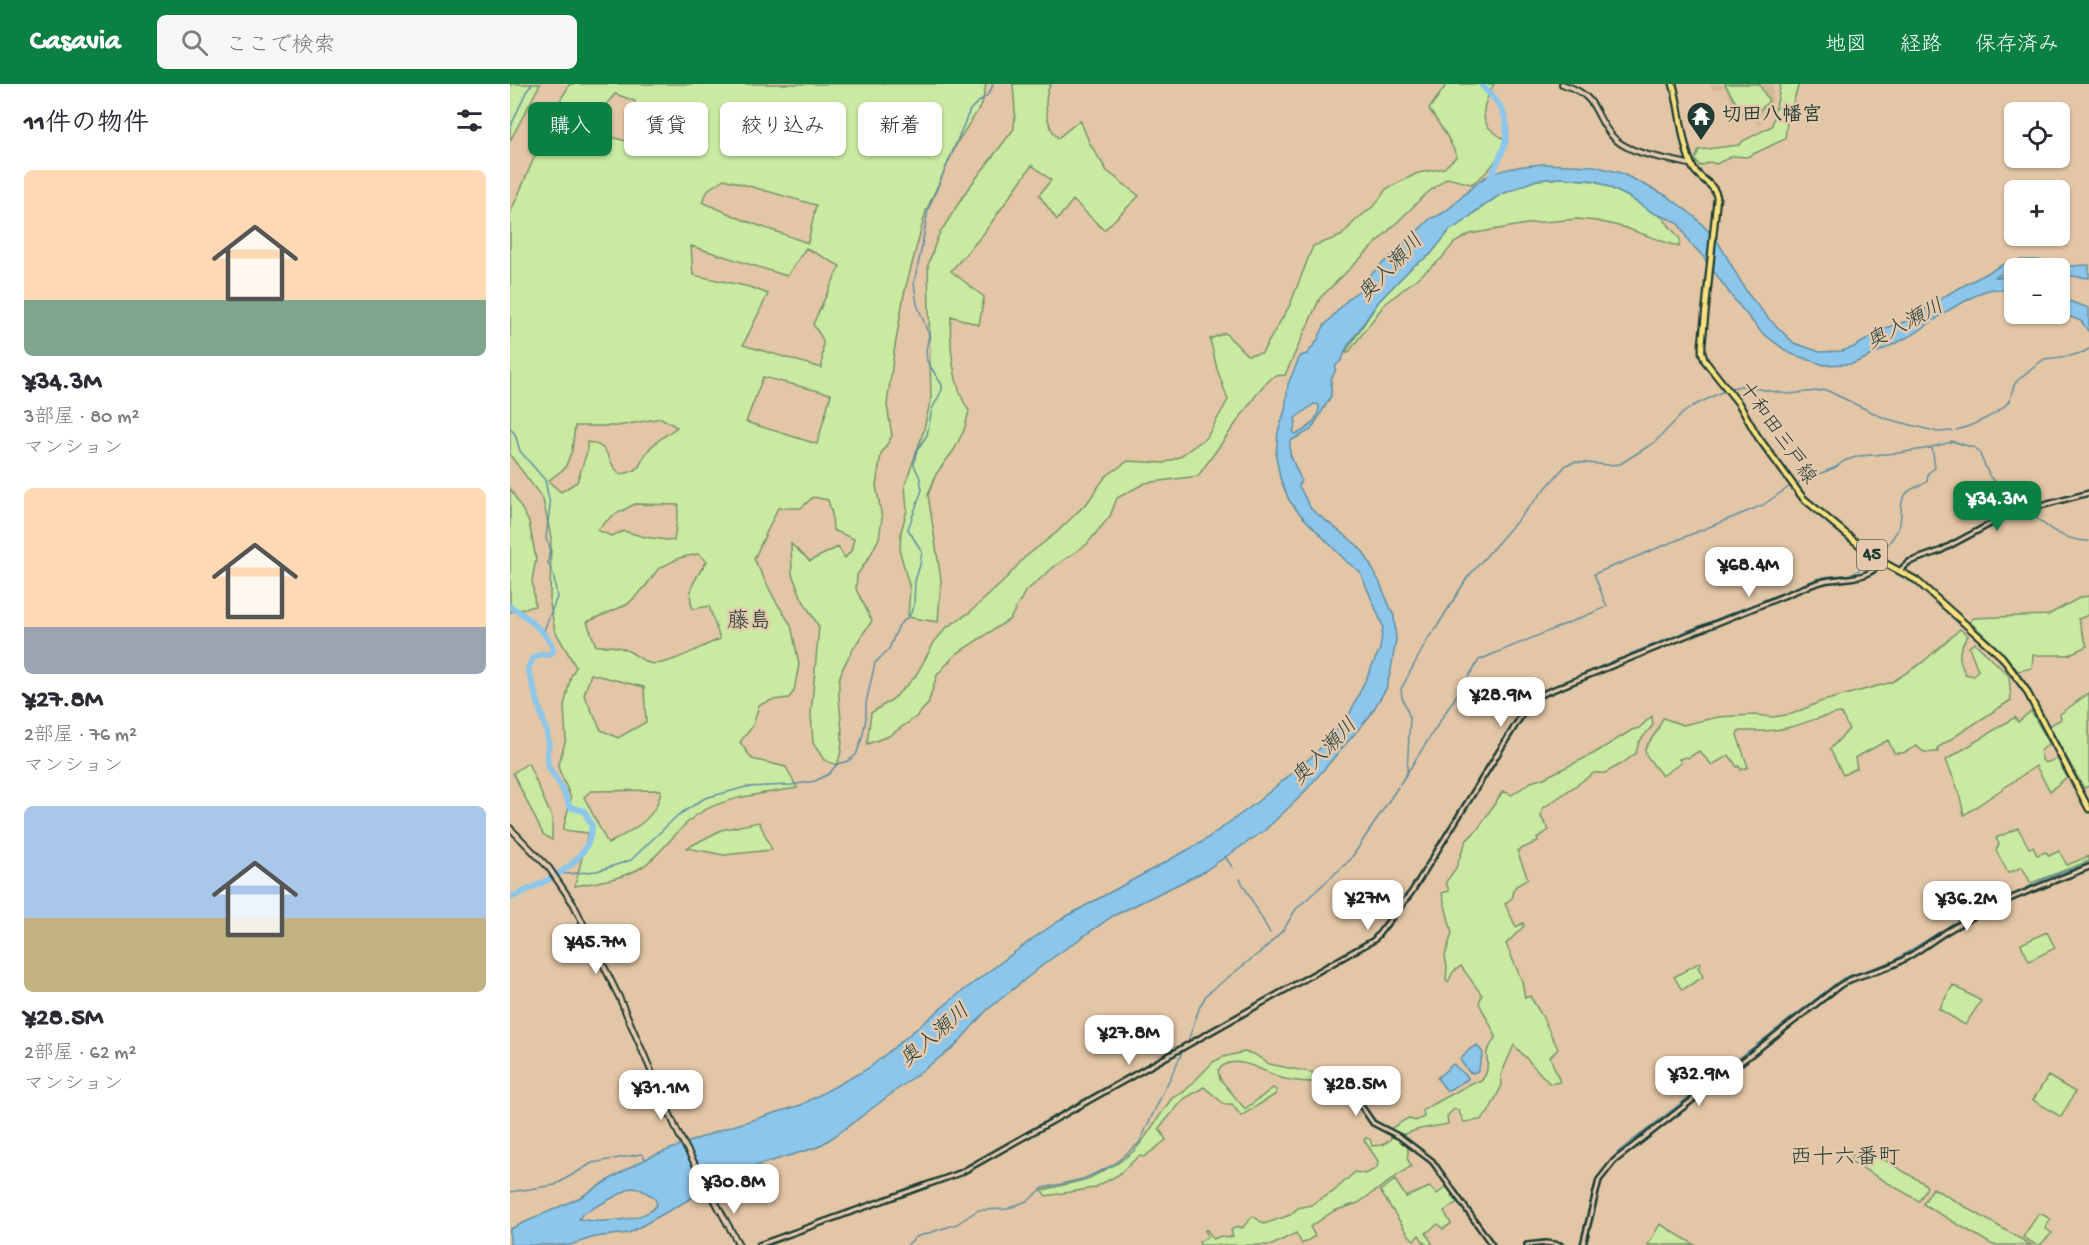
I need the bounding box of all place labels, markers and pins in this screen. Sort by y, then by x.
temple icon: 切田八幡宮 [1685,100,1717,142]
place label: 切田八幡宮 [1722,103,1822,128]
pin: ¥34.3M [1948,481,2046,532]
pin: ¥68.4M [1700,547,1798,598]
pin: ¥28.9M [1452,677,1550,728]
pin: ¥27M [1332,880,1404,931]
pin: ¥36.2M [1918,881,2016,932]
pin: ¥45.7M [547,924,645,975]
pin: ¥27.8M [1080,1015,1178,1066]
pin: ¥32.9M [1650,1056,1748,1107]
pin: ¥28.5M [1307,1066,1405,1117]
pin: ¥31.1M [612,1070,710,1121]
pin: ¥30.8M [685,1164,783,1215]

